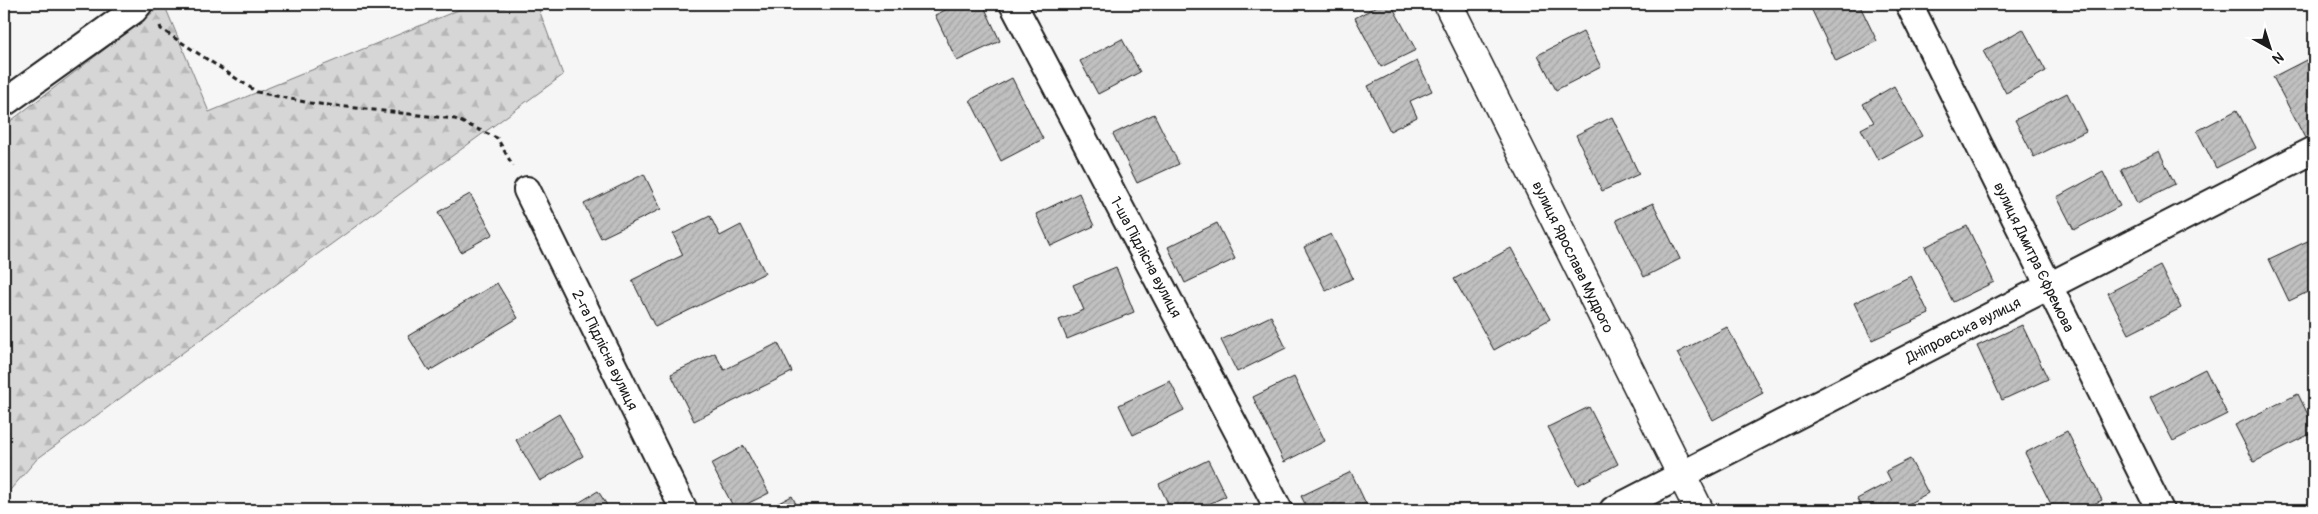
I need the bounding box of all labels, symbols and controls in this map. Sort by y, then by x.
north arrow [2246,22,2296,72]
text: N [2269,48,2287,67]
street label: вулиця Ярослава Мудрого [1528,178,1618,336]
street label: вулиця Дмитра Єфремова [1989,179,2078,335]
street label: 1-ша Підлісна вулиця [1106,193,1186,321]
street label: 2-га Підлісна вулиця [567,287,642,413]
street label: Дніпровська вулиця [1902,293,2024,368]

